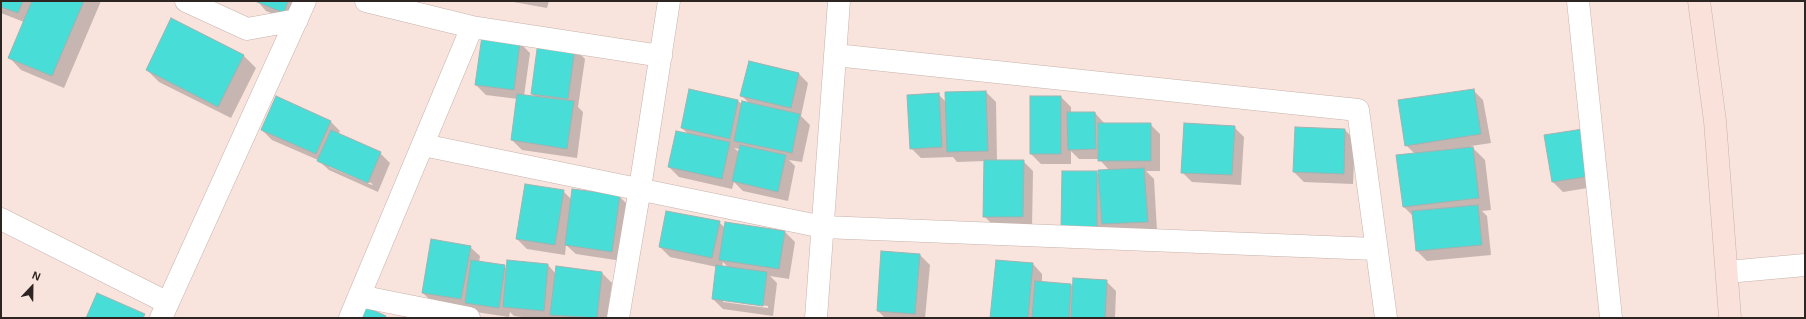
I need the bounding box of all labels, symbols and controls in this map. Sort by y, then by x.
north arrow [12,267,52,307]
text: N [31,269,42,283]

